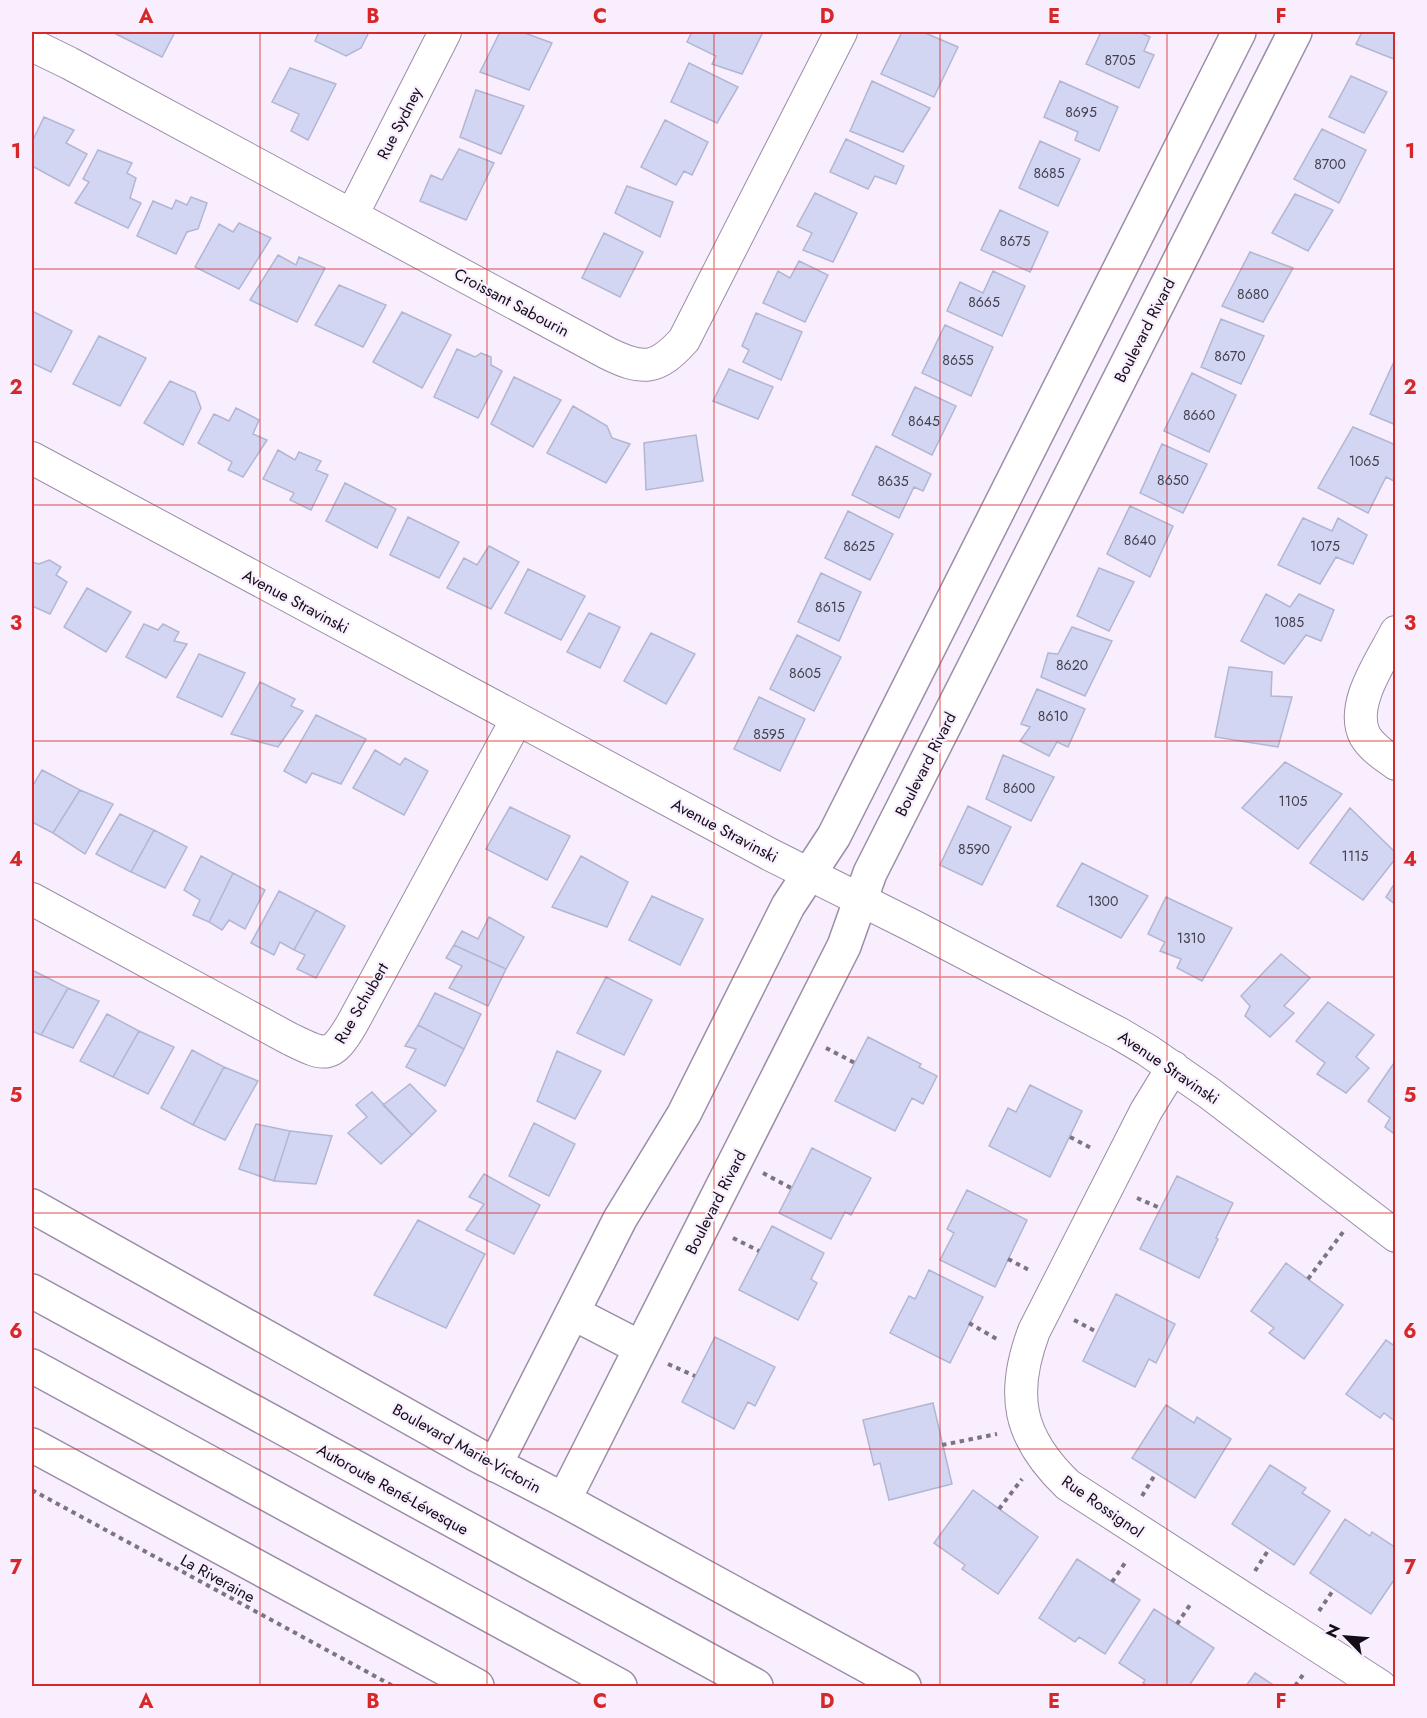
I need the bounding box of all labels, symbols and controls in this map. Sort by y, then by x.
text: A [138,2,154,31]
text: B [366,2,380,31]
text: C [593,2,607,31]
text: D [820,2,834,31]
text: E [1048,2,1060,31]
text: F [1275,2,1287,31]
house number: 8705 [1104,50,1136,70]
street label: Rue Sydney [371,82,428,164]
house number: 8695 [1065,102,1097,122]
text: 1 [11,137,21,166]
text: 1 [1405,137,1415,166]
house number: 8700 [1314,154,1346,174]
house number: 8685 [1033,163,1065,183]
house number: 8675 [1000,231,1031,251]
street label: Croissant Sabourin [450,262,573,343]
street label: Boulevard Rivard [1108,274,1181,386]
house number: 8680 [1237,284,1269,304]
house number: 8665 [968,292,1000,312]
house number: 8670 [1214,346,1246,366]
house number: 8655 [942,350,974,370]
text: 2 [9,373,23,402]
text: 2 [1403,373,1417,402]
house number: 8660 [1183,405,1215,425]
house number: 8645 [908,411,940,431]
house number: 1065 [1349,451,1379,471]
house number: 8650 [1157,470,1189,490]
house number: 8635 [877,471,909,491]
house number: 8640 [1124,530,1156,550]
house number: 8625 [843,536,875,556]
house number: 1075 [1310,536,1340,556]
street label: Avenue Stravinski [238,564,353,639]
house number: 8615 [815,597,845,617]
text: 3 [10,609,22,638]
text: 3 [1404,609,1416,638]
house number: 1085 [1274,612,1304,632]
house number: 8620 [1056,655,1088,675]
house number: 8605 [789,663,821,683]
house number: 8610 [1038,706,1068,726]
street label: Boulevard Rivard [889,708,962,820]
house number: 8595 [753,724,785,744]
house number: 8600 [1003,778,1035,798]
house number: 1105 [1279,791,1308,811]
street label: Avenue Stravinski [667,793,782,868]
house number: 8590 [958,839,990,859]
text: 4 [9,845,23,874]
text: 4 [1403,845,1417,874]
house number: 1115 [1342,846,1369,866]
house number: 1300 [1088,891,1118,911]
house number: 1310 [1177,928,1205,948]
street label: Rue Schubert [329,958,394,1048]
street label: Avenue Stravinski [1114,1025,1224,1110]
text: 5 [10,1081,23,1110]
text: 5 [1404,1081,1417,1110]
street label: Boulevard Rivard [679,1146,752,1258]
text: 6 [9,1317,23,1346]
text: 6 [1403,1317,1417,1346]
street label: Boulevard Marie-Victorin [388,1398,545,1499]
street label: Autoroute René-Lévesque [313,1438,473,1541]
street label: Rue Rossignol [1057,1470,1148,1543]
street label: La Riveraine [176,1549,259,1608]
text: 7 [10,1553,23,1582]
text: 7 [1404,1553,1417,1582]
north arrow [1316,1607,1376,1667]
text: N [1320,1620,1346,1641]
text: A [138,1687,154,1716]
text: B [366,1687,380,1716]
text: C [593,1687,607,1716]
text: D [820,1687,834,1716]
text: E [1048,1687,1060,1716]
text: F [1275,1687,1287,1716]

